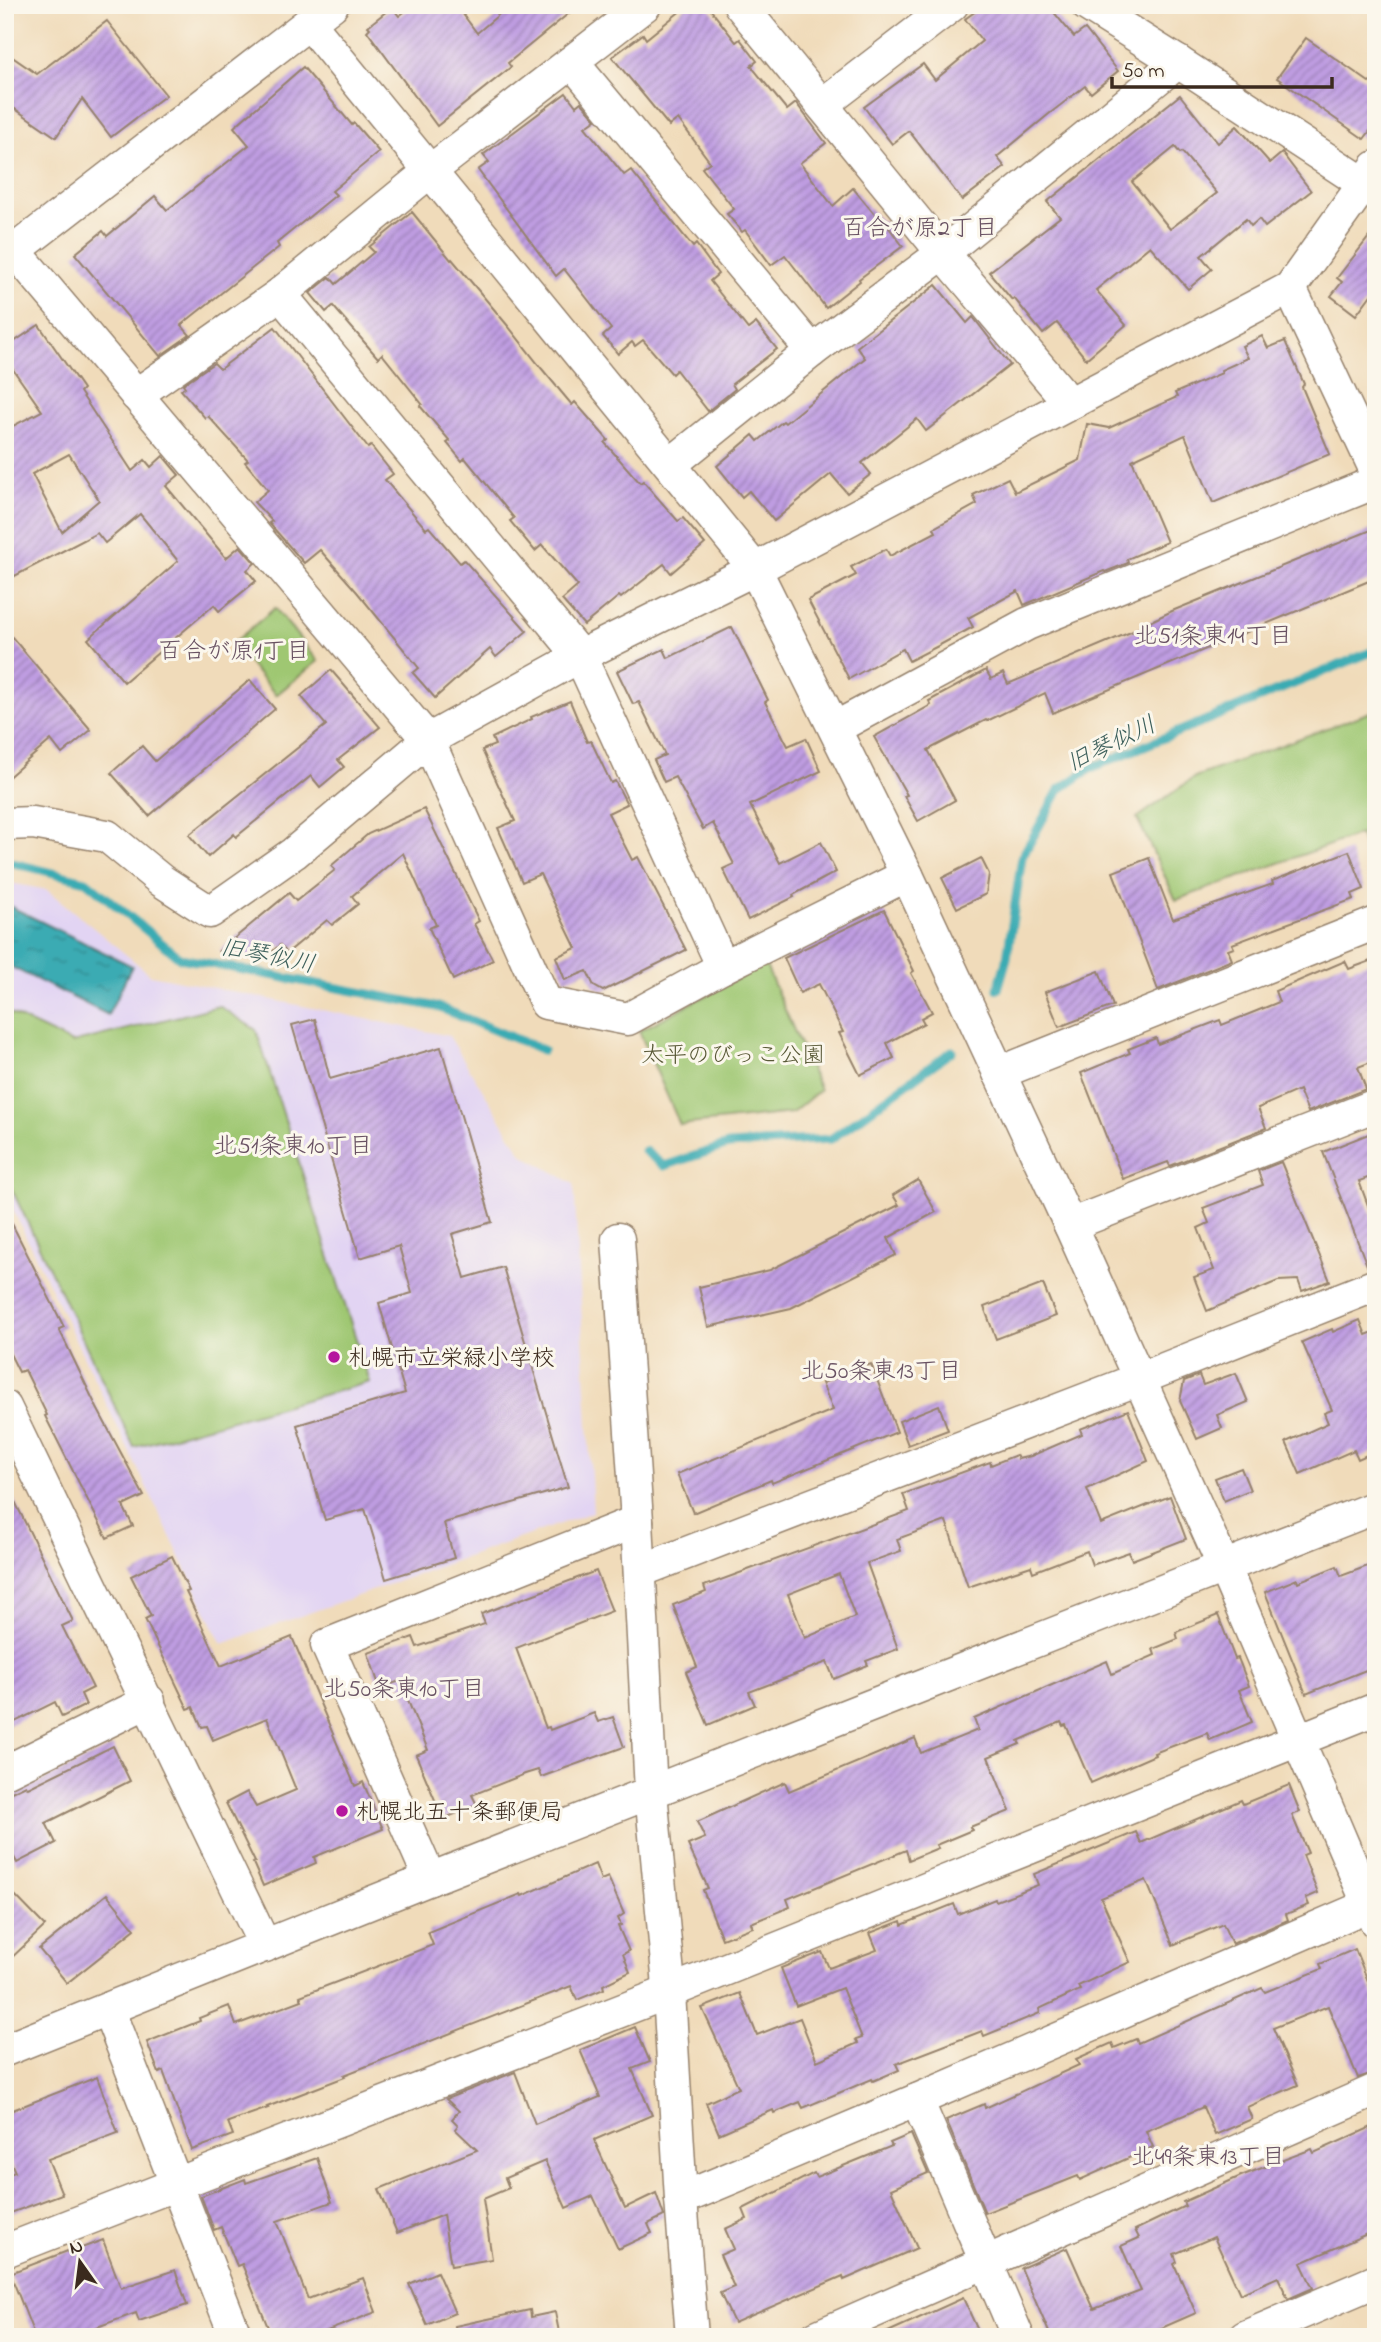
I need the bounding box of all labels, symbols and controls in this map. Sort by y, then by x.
scale bar [1112,46,1332,90]
text: 50 m [1122,57,1165,87]
district label: 百合が原2丁目 [842,212,998,247]
district label: 北51条東14丁目 [1134,620,1292,655]
district label: 百合が原1丁目 [158,635,310,670]
water label: 旧琴似川 [1061,708,1163,782]
water label: 旧琴似川 [217,931,318,984]
park label: 太平のびっこ公園 [641,1040,825,1073]
district label: 北51条東10丁目 [213,1130,373,1165]
place label: 札幌市立栄緑小学校 [348,1343,555,1376]
marker: 札幌市立栄緑小学校 [326,1349,342,1365]
district label: 北50条東13丁目 [800,1355,962,1390]
district label: 北50条東10丁目 [323,1673,485,1708]
place label: 札幌北五十条郵便局 [356,1797,563,1830]
marker: 札幌北五十条郵便局 [334,1803,350,1819]
district label: 北49条東13丁目 [1131,2141,1285,2176]
north arrow [46,2226,116,2296]
text: N [67,2233,86,2263]

